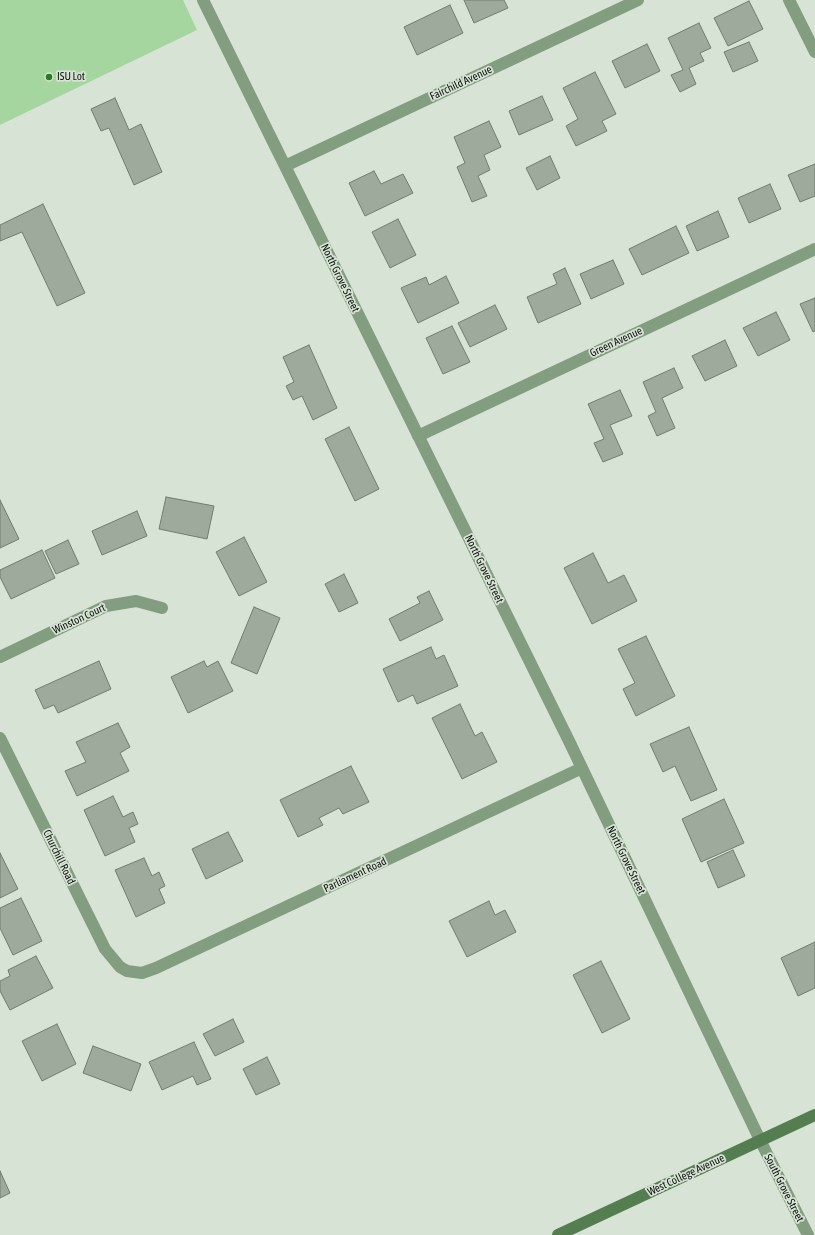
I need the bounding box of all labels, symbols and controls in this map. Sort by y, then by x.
street label: Fairchild Avenue [428,63,494,103]
place label: ISU Lot [57,70,85,84]
marker: ISU Lot [44,72,54,82]
street label: North Grove Street [318,242,362,314]
street label: Green Avenue [588,324,644,360]
street label: North Grove Street [462,533,506,605]
street label: Winston Court [51,601,107,637]
street label: North Grove Street [604,824,648,896]
street label: Churchill Road [40,828,78,886]
street label: Parliament Road [321,855,389,895]
street label: West College Avenue [645,1151,727,1199]
street label: South Grove Street [761,1152,807,1224]

